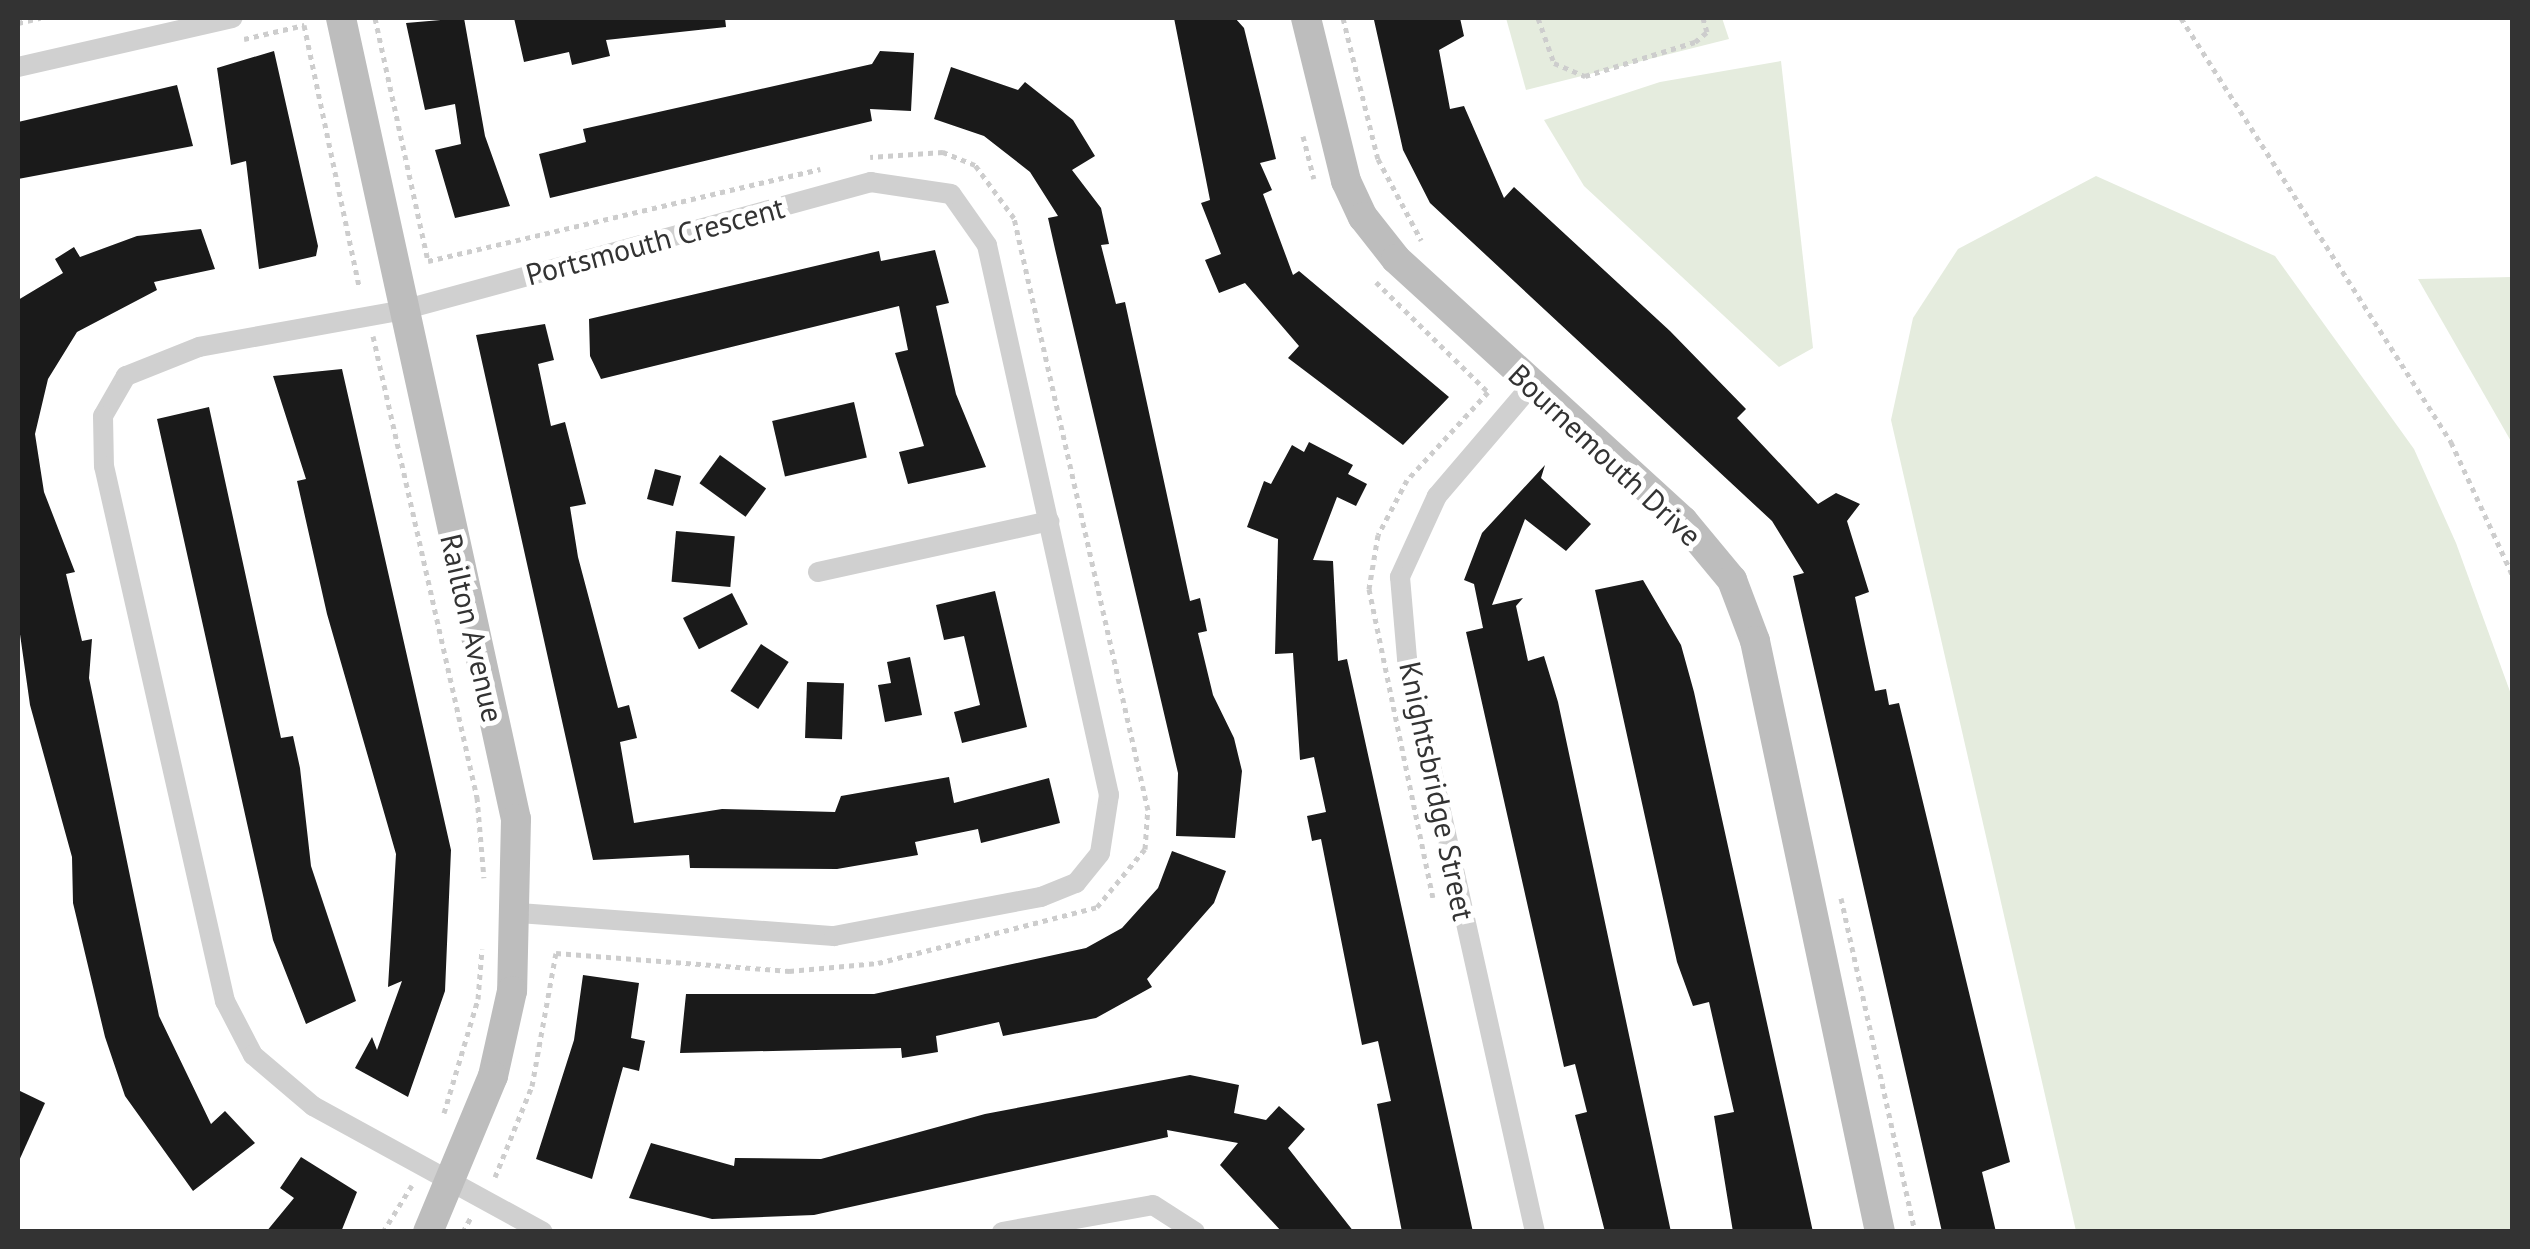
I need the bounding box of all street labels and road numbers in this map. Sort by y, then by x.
street label: Portsmouth Crescent [522,189,788,293]
street label: Bournemouth Drive [1501,357,1709,553]
street label: Railton Avenue [433,530,511,726]
street label: Knightsbridge Street [1392,658,1482,924]

